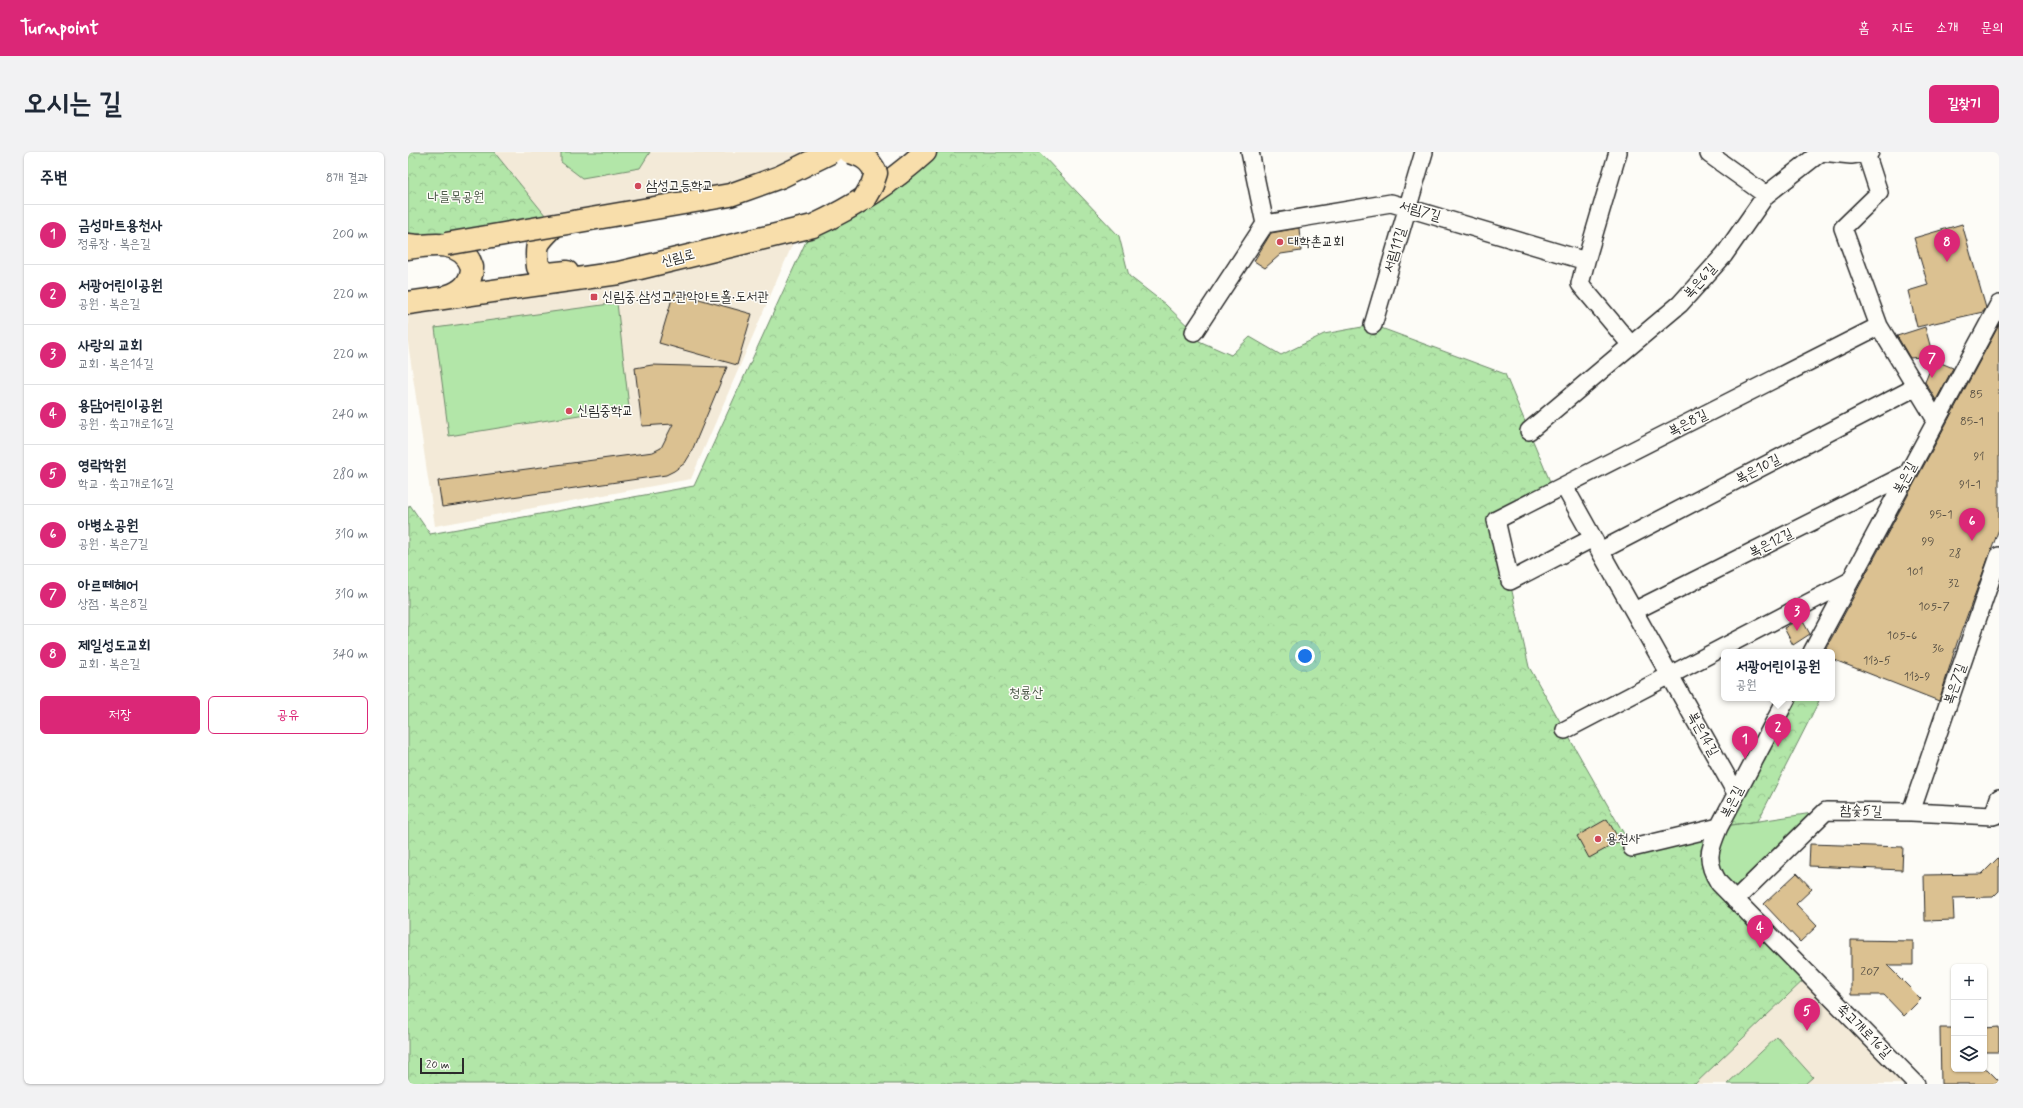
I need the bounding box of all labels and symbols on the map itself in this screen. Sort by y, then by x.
place label: 삼성고등학교 [646,177,714,195]
marker: 삼성고등학교 [633,181,643,191]
park label: 나들목공원 [428,188,484,206]
street label: 서림7길 [1397,197,1444,226]
street label: 서림11길 [1380,225,1411,275]
pin: 8 [1934,229,1960,262]
place label: 대학촌교회 [1288,233,1344,251]
marker: 대학촌교회 [1275,237,1285,247]
street label: 신림로 [659,245,697,271]
street label: 복은6길 [1680,259,1721,302]
place label: 신림중.삼성고.관악아트홀·도서관 [602,288,769,306]
marker: 신림중.삼성고.관악아트홀·도서관 [589,292,599,302]
pin: 7 [1919,345,1945,378]
house number: 85 [1969,387,1983,403]
place label: 신림중학교 [577,402,633,420]
street label: 복은8길 [1665,405,1711,440]
marker: 신림중학교 [564,406,574,416]
house number: 85-1 [1960,414,1984,430]
house number: 91 [1973,449,1985,465]
street label: 복은10길 [1733,450,1784,488]
street label: 복은길 [1889,458,1921,497]
house number: 91-1 [1959,477,1981,493]
house number: 95-1 [1929,507,1953,523]
pin: 6 [1959,508,1985,541]
street label: 복은12길 [1746,524,1797,562]
house number: 99 [1921,534,1935,550]
house number: 28 [1949,546,1961,562]
house number: 101 [1907,564,1923,580]
house number: 32 [1948,576,1960,592]
pin: 3 [1784,598,1810,631]
house number: 105-7 [1918,599,1950,615]
house number: 105-6 [1887,628,1917,644]
house number: 36 [1932,641,1944,657]
your location [1295,646,1315,666]
house number: 113-5 [1863,653,1891,669]
street label: 복은7길 [1940,660,1971,707]
house number: 113-9 [1904,669,1930,685]
park label: 청룡산 [1009,684,1044,702]
street label: 복은14길 [1683,709,1723,760]
pin: 2 [1765,714,1791,747]
pin: 1 [1732,726,1758,759]
street label: 복은길 [1716,782,1748,821]
street label: 참숯5길 [1840,802,1883,820]
place label: 용천사 [1606,830,1641,848]
marker: 용천사 [1593,834,1603,844]
pin: 4 [1747,915,1773,948]
house number: 207 [1860,964,1880,980]
pin: 5 [1794,998,1820,1031]
street label: 쑥고개로16길 [1833,1000,1896,1063]
scale bar [420,1056,464,1075]

